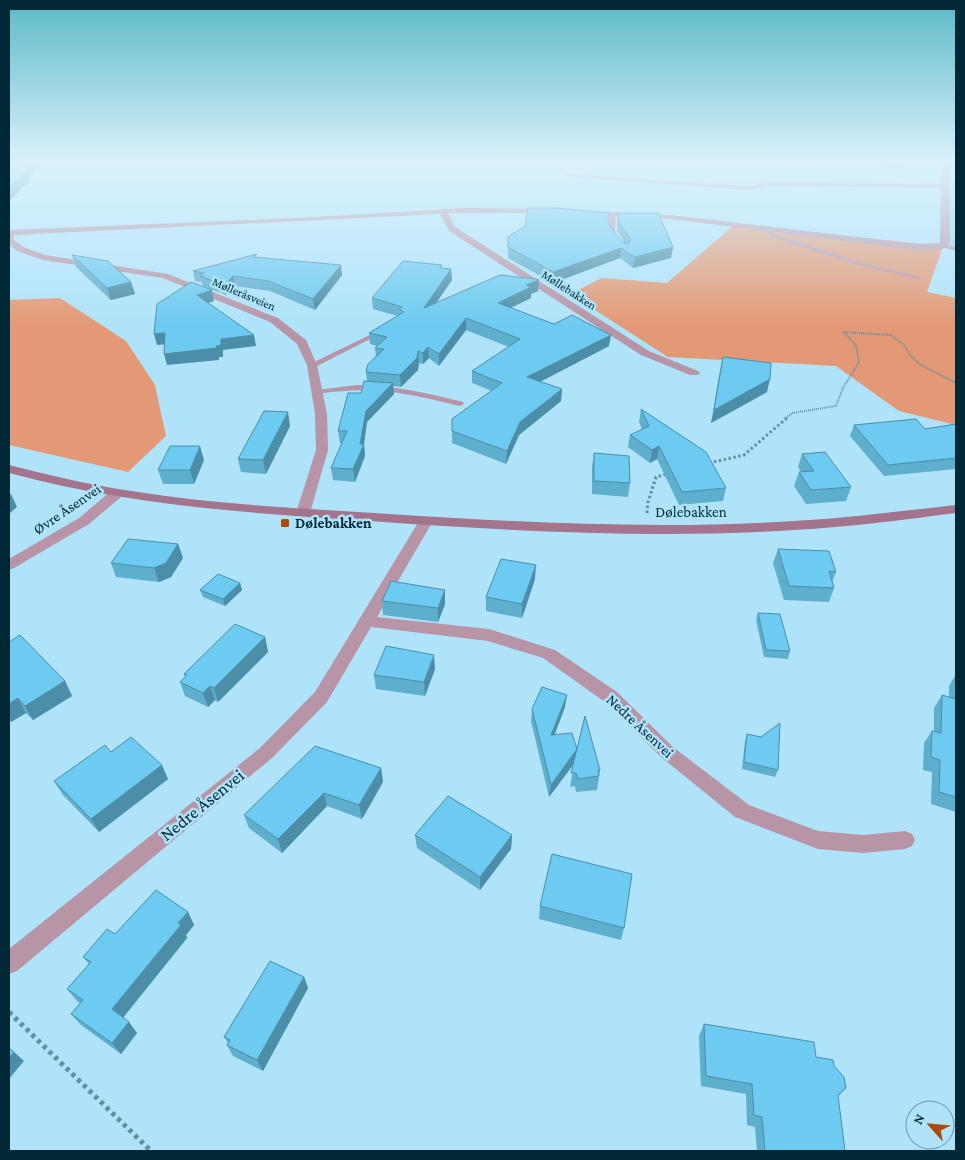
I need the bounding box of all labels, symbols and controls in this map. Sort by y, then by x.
street label: Møllebakken [539,267,599,313]
street label: Mølleråsveien [210,274,278,314]
street label: Øvre Åsenvei [30,480,104,537]
street label: Dølebakken [655,504,727,520]
place label: Dølebakken [295,515,372,531]
marker: Dølebakken [279,517,291,529]
street label: Nedre Åsenvei [603,690,677,761]
street label: Nedre Åsenvei [156,765,248,845]
north arrow [905,1100,955,1150]
text: N [909,1111,928,1127]

